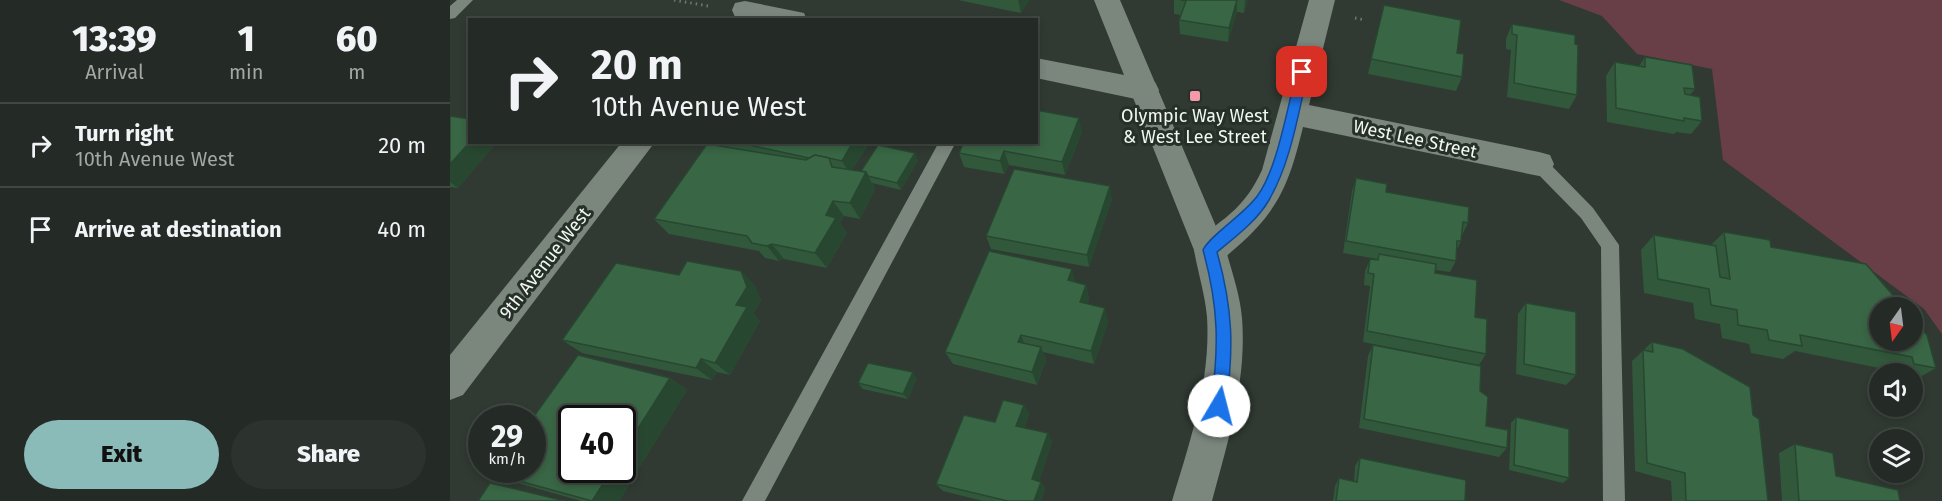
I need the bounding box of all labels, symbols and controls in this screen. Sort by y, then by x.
text: 13:39 [72,17,157,61]
text: 1 [238,17,255,61]
text: 60 [336,17,378,61]
text: 20 m [591,40,683,90]
icon: right [492,42,570,120]
pin [1276,46,1327,97]
icon: arrive [1285,55,1318,88]
text: Arrival [85,60,144,84]
text: min [229,60,263,84]
text: m [348,60,365,84]
marker: Olympic Way West & West Lee Street [1188,89,1202,103]
text: 10th Avenue West [591,91,806,123]
place label: Olympic Way West & West Lee Street [1121,105,1269,148]
street label: West Lee Street [1351,115,1479,163]
text: Turn right [75,120,174,147]
icon: right [24,129,57,162]
text: 20 m [378,132,426,159]
text: 10th Avenue West [75,147,235,171]
street label: 9th Avenue West [495,203,596,323]
icon: arrive [24,213,57,246]
text: Arrive at destination [75,216,282,243]
text: 40 m [377,216,426,243]
north arrow [1869,297,1923,351]
map controls [1869,297,1923,483]
button: sound [1869,363,1923,417]
position arrow [1187,374,1251,438]
speed limit sign: 40 [558,405,636,483]
text: 29 [491,419,523,455]
button: Exit [24,420,219,489]
button: Share [231,420,426,489]
button: layers [1869,429,1923,483]
text: km/h [488,450,526,468]

